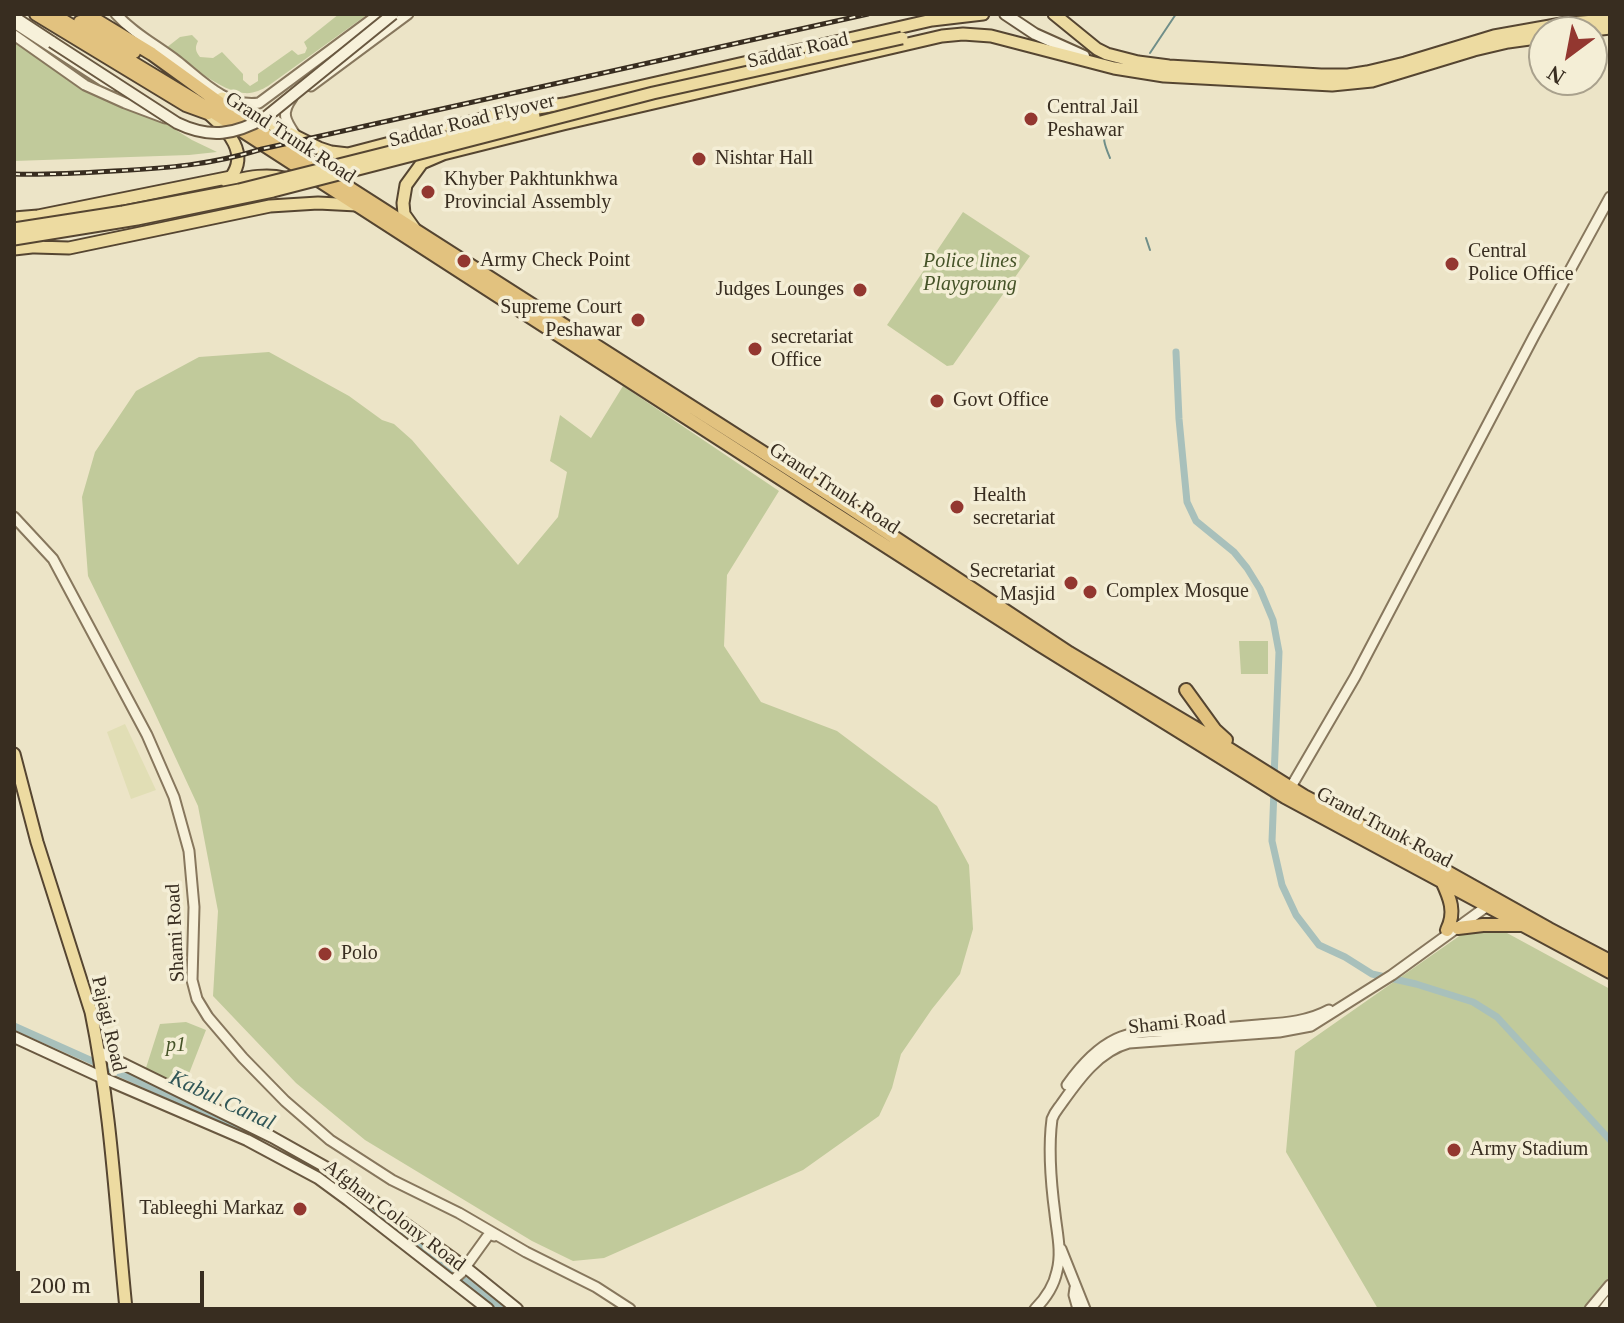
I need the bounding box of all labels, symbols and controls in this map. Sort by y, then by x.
north arrow [1528,16,1608,96]
street label: Saddar Road [740,26,856,76]
text: N [1543,60,1569,90]
street label: Grand Trunk Road [216,84,364,192]
street label: Saddar Road Flyover [380,87,564,155]
place label: Central Jail Peshawar [1047,96,1147,143]
marker: Central Jail Peshawar [1022,110,1040,128]
place label: Nishtar Hall [715,147,820,171]
marker: Nishtar Hall [690,150,708,168]
place label: Khyber Pakhtunkhwa Provincial Assembly [444,168,631,215]
marker: Khyber Pakhtunkhwa Provincial Assembly [419,183,437,201]
place label: Central Police Office [1468,240,1580,287]
place label: Army Check Point [480,249,639,273]
park label: Police lines Playgroung [919,250,1021,297]
marker: Army Check Point [455,252,473,270]
marker: Central Police Office [1443,255,1461,273]
place label: Judges Lounges [697,278,844,302]
marker: Judges Lounges [851,281,869,299]
place label: Supreme Court Peshawar [488,296,622,343]
marker: Supreme Court Peshawar [629,311,647,329]
place label: secretariat Office [771,326,866,373]
marker: secretariat Office [746,340,764,358]
place label: Govt Office [953,389,1051,413]
marker: Govt Office [928,392,946,410]
street label: Grand Trunk Road [760,435,908,543]
place label: Health secretariat [973,484,1068,531]
marker: Health secretariat [948,498,966,516]
place label: Secretariat Masjid [958,560,1055,607]
marker: Secretariat Masjid [1062,574,1080,592]
place label: Complex Mosque [1106,580,1262,604]
marker: Complex Mosque [1081,583,1099,601]
street label: Grand Trunk Road [1308,780,1460,876]
street label: Shami Road [161,879,191,987]
place label: Polo [341,942,381,966]
marker: Polo [316,945,334,963]
street label: Pajagi Road [84,969,132,1079]
street label: Shami Road [1122,1005,1232,1041]
park label: p1 [165,1034,187,1058]
water label: Kabul Canal [163,1064,281,1138]
place label: Army Stadium [1470,1138,1596,1162]
marker: Army Stadium [1445,1141,1463,1159]
street label: Afghan Colony Road [314,1152,474,1280]
place label: Tableeghi Markaz [126,1197,284,1221]
marker: Tableeghi Markaz [291,1200,309,1218]
scale bar [20,1255,208,1305]
text: 200 m [30,1272,91,1298]

